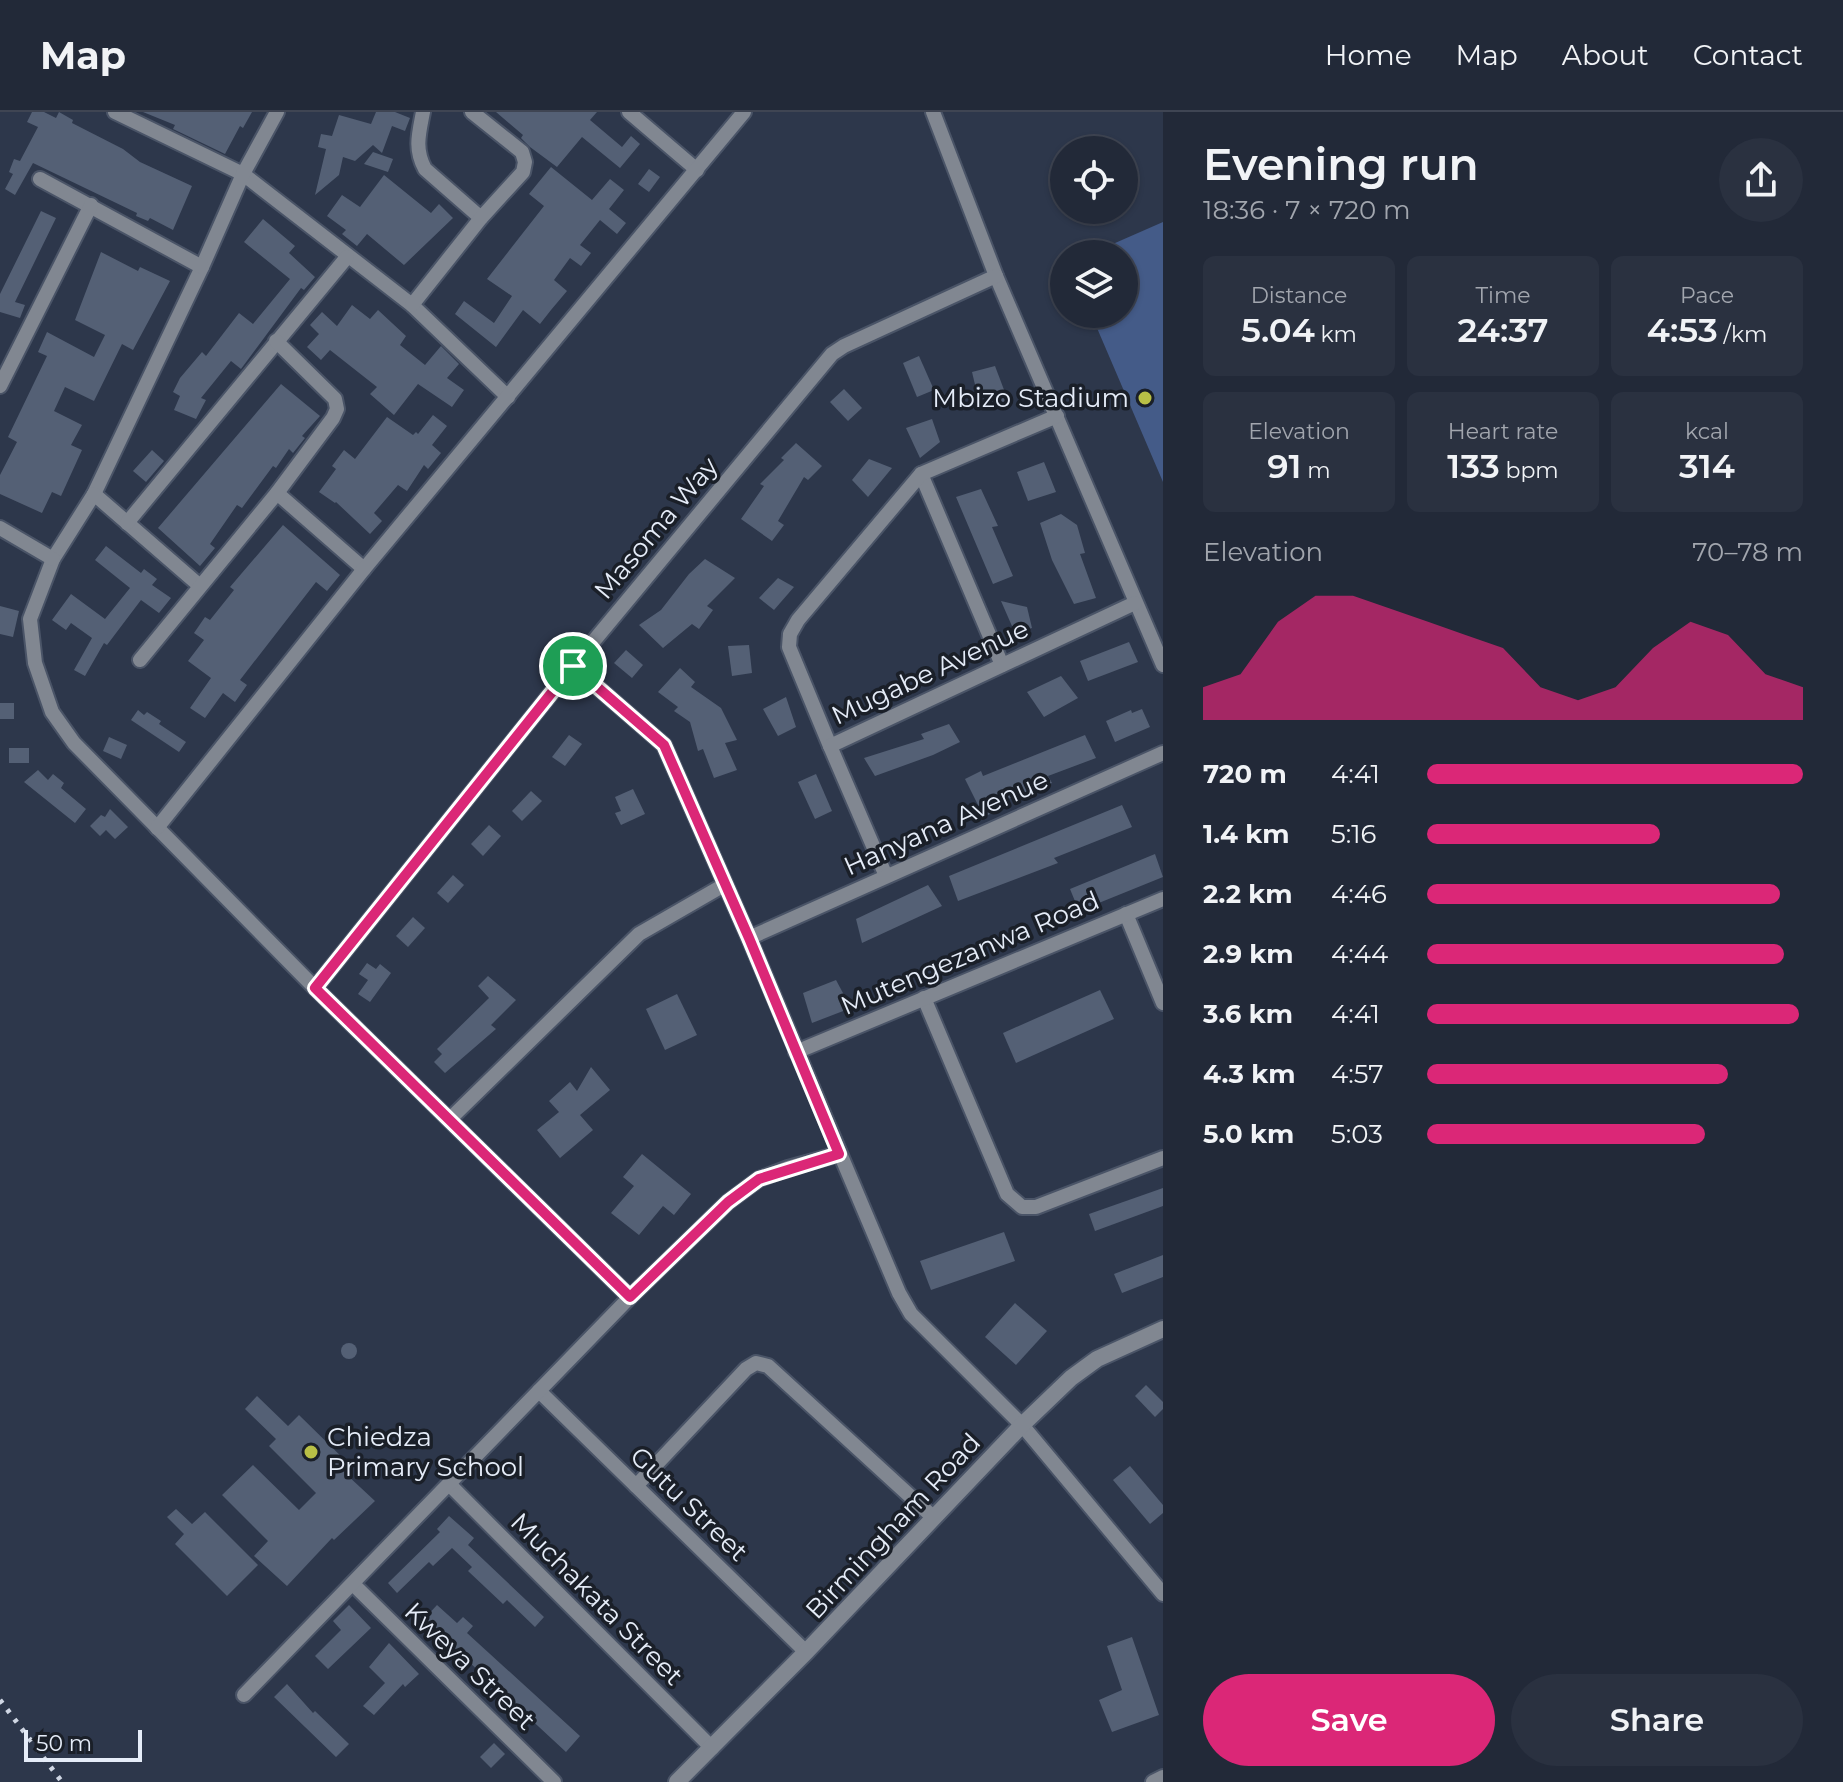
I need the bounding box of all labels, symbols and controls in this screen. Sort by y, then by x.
text: Map [40,32,126,79]
text: Home [1325,38,1412,72]
text: Map [1456,38,1518,72]
text: About [1562,38,1649,72]
text: Contact [1693,38,1803,72]
map controls [1050,136,1138,328]
button: locate [1050,136,1138,224]
text: Evening run [1203,137,1479,191]
button: share [1719,138,1803,222]
text: 18:36 · 7 × 720 m [1203,194,1411,226]
button: layers [1050,240,1138,328]
text: Distance [1251,282,1347,309]
text: Time [1475,282,1531,309]
text: Pace [1680,282,1734,309]
text: 5.04 [1241,309,1315,351]
text: 24:37 [1457,309,1549,351]
text: 4:53 [1647,309,1718,351]
text: km [1315,321,1357,348]
text: /km [1718,321,1767,348]
place label: Mbizo Stadium [932,382,1129,414]
marker: Mbizo Stadium [1136,389,1154,407]
text: Elevation [1248,418,1350,445]
text: Heart rate [1448,418,1558,445]
text: kcal [1685,418,1729,445]
text: 91 [1267,445,1302,487]
text: 133 [1447,445,1500,487]
text: 314 [1679,445,1735,487]
street label: Masoma Way [587,450,725,605]
text: m [1302,457,1331,484]
text: bpm [1500,457,1559,484]
text: Elevation [1203,536,1323,568]
text: 70–78 m [1692,536,1803,568]
street label: Mugabe Avenue [826,612,1034,732]
pin [539,632,607,700]
icon: arrive [551,644,595,688]
text: 720 m [1203,758,1287,790]
text: 4:41 [1331,758,1380,790]
street label: Hanyana Avenue [839,764,1053,882]
text: 1.4 km [1203,818,1289,850]
text: 5:16 [1331,818,1376,850]
text: 2.2 km [1203,878,1293,910]
text: 4:46 [1331,878,1387,910]
street label: Mutengezanwa Road [836,884,1104,1022]
text: 2.9 km [1203,938,1294,970]
text: 4:44 [1331,938,1388,970]
text: 3.6 km [1203,998,1293,1030]
text: 4:41 [1331,998,1380,1030]
text: 4.3 km [1203,1058,1295,1090]
text: 4:57 [1331,1058,1384,1090]
text: 5.0 km [1203,1118,1294,1150]
text: 5:03 [1331,1118,1383,1150]
place label: Chiedza Primary School [327,1421,524,1483]
street label: Birmingham Road [799,1427,987,1625]
street label: Gutu Street [624,1440,754,1568]
marker: Chiedza Primary School [302,1443,320,1461]
street label: Muchakata Street [504,1506,690,1692]
street label: Kweya Street [398,1595,542,1737]
button: Save [1203,1674,1495,1766]
button: Share [1511,1674,1803,1766]
scale bar [24,1726,142,1762]
text: 50 m [36,1730,92,1757]

